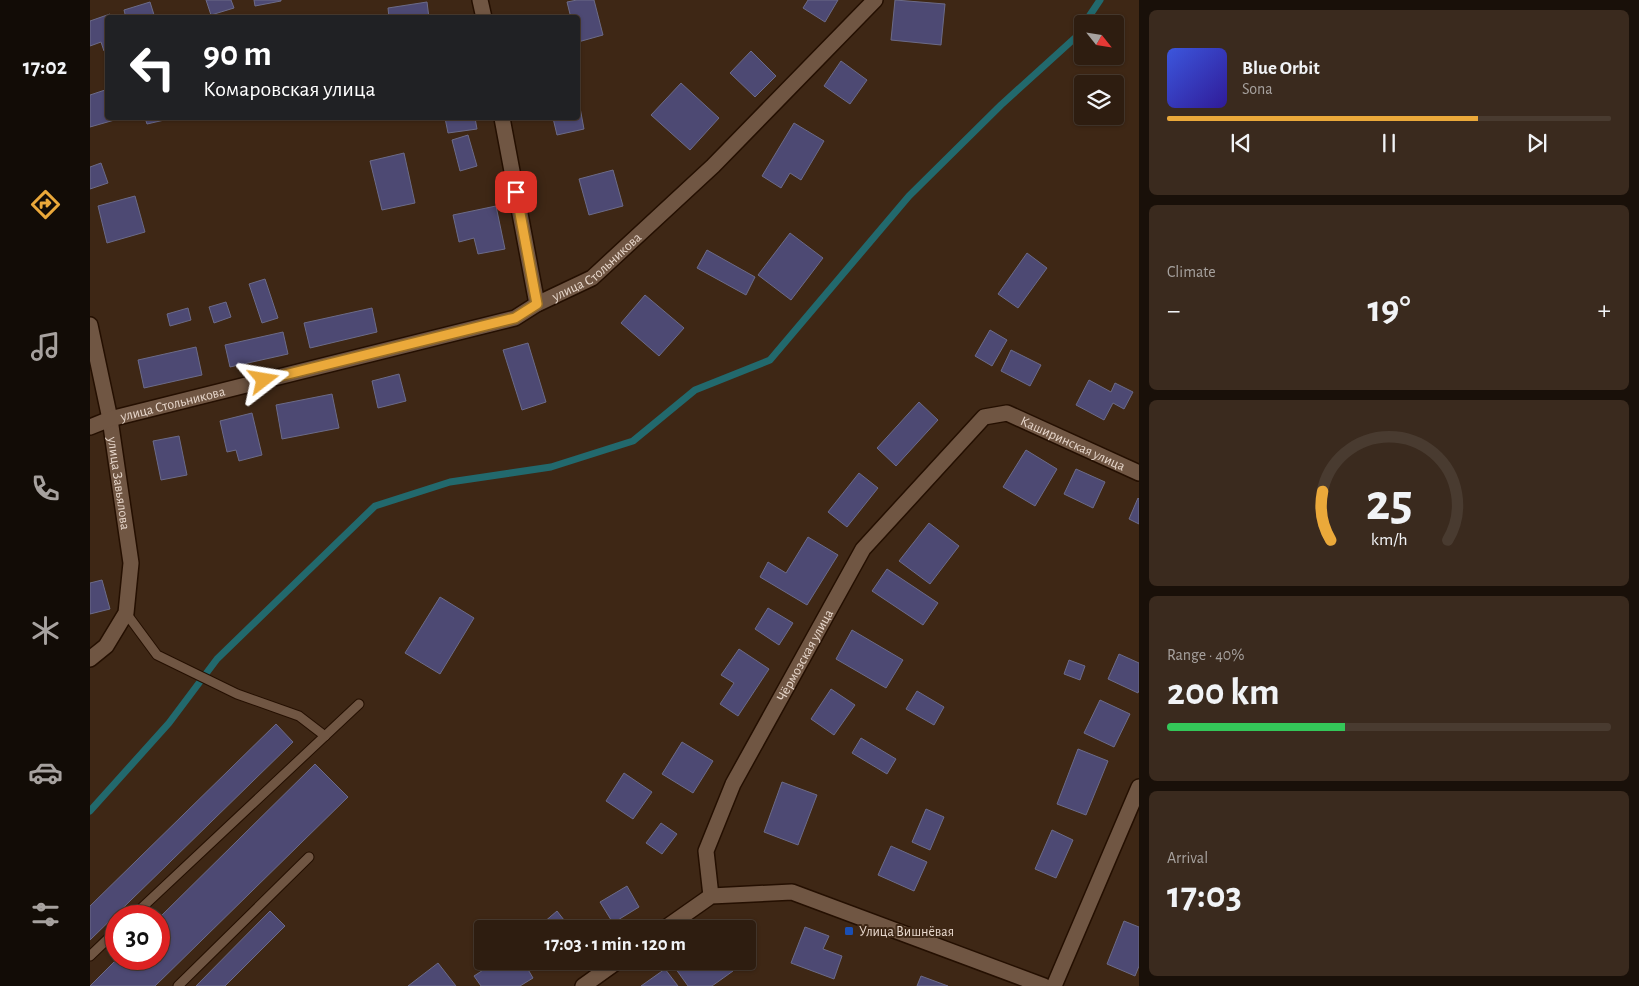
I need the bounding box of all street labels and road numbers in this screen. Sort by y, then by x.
street label: улица Стольникова [549,230,645,304]
street label: улица Стольникова [118,384,227,424]
street label: Каширинская улица [1018,414,1128,474]
street label: улица Завьялова [105,435,132,531]
street label: Чёрмозская улица [774,607,836,704]

